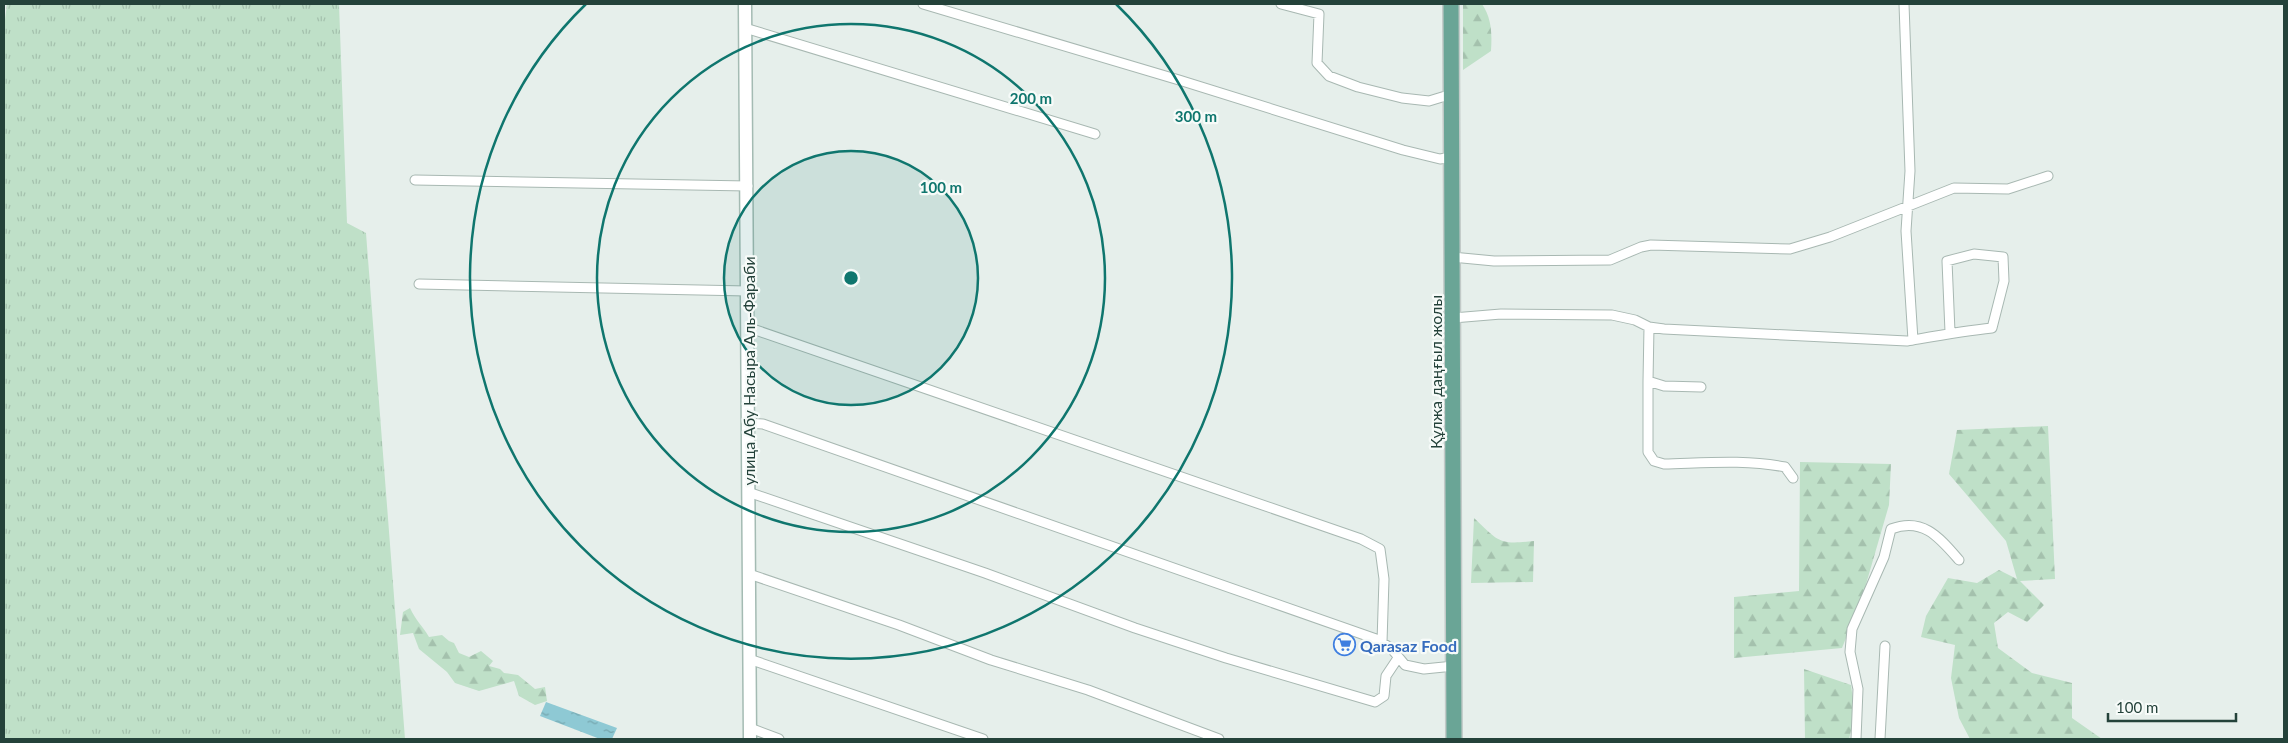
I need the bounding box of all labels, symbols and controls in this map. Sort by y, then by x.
text: 200 m [1010,89,1052,107]
text: 300 m [1175,107,1217,125]
text: 100 m [920,178,962,196]
street label: улица Абу Насыра Аль-Фараби [739,256,758,486]
centre of rings [842,269,860,287]
street label: Құлжа даңғыл жолы [1426,295,1445,449]
supermarket icon: Qarasaz Food [1332,633,1356,657]
place label: Qarasaz Food [1360,636,1457,655]
scale bar [2108,690,2236,722]
text: 100 m [2116,698,2158,716]

